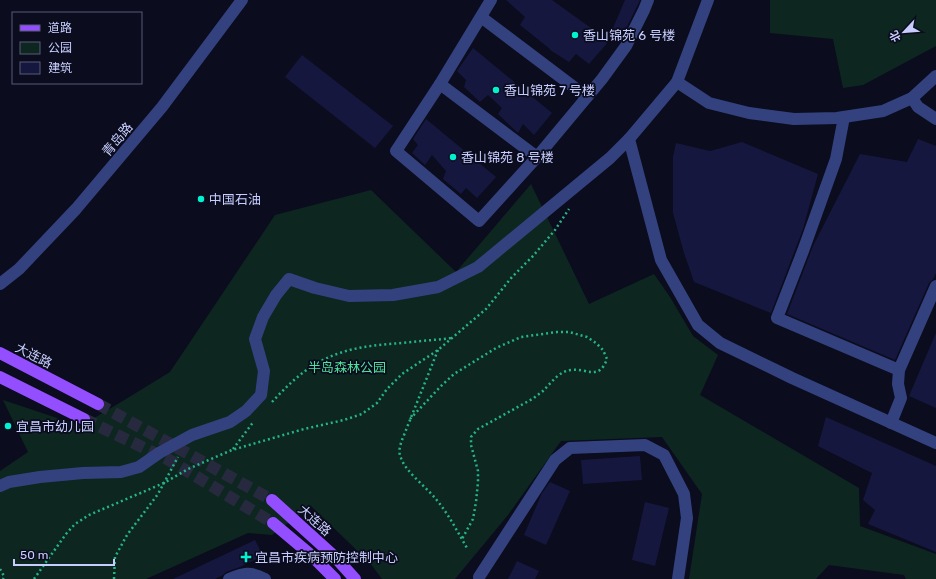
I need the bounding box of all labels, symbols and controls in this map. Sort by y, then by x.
legend [12,12,142,84]
north arrow [884,12,924,52]
text: 道路 [48,21,72,35]
place label: 香山锦苑 6 号楼 [583,28,675,43]
text: 北 [887,28,904,44]
marker: 香山锦苑 6 号楼 [570,30,580,40]
text: 公园 [48,41,72,55]
text: 建筑 [48,61,72,75]
place label: 香山锦苑 7 号楼 [504,83,595,98]
marker: 香山锦苑 7 号楼 [491,85,501,95]
street label: 青岛路 [99,120,136,159]
place label: 香山锦苑 8 号楼 [461,150,554,165]
marker: 香山锦苑 8 号楼 [448,152,458,162]
place label: 中国石油 [209,192,261,207]
marker: 中国石油 [196,194,206,204]
street label: 大连路 [13,340,55,371]
park label: 半岛森林公园 [308,360,386,375]
place label: 宜昌市幼儿园 [16,419,94,434]
marker: 宜昌市幼儿园 [3,421,13,431]
street label: 大连路 [295,502,334,539]
scale bar [14,541,114,567]
text: 50 m [20,548,48,562]
place label: 宜昌市疾病预防控制中心 [255,550,398,565]
marker: 宜昌市疾病预防控制中心 [240,551,252,563]

